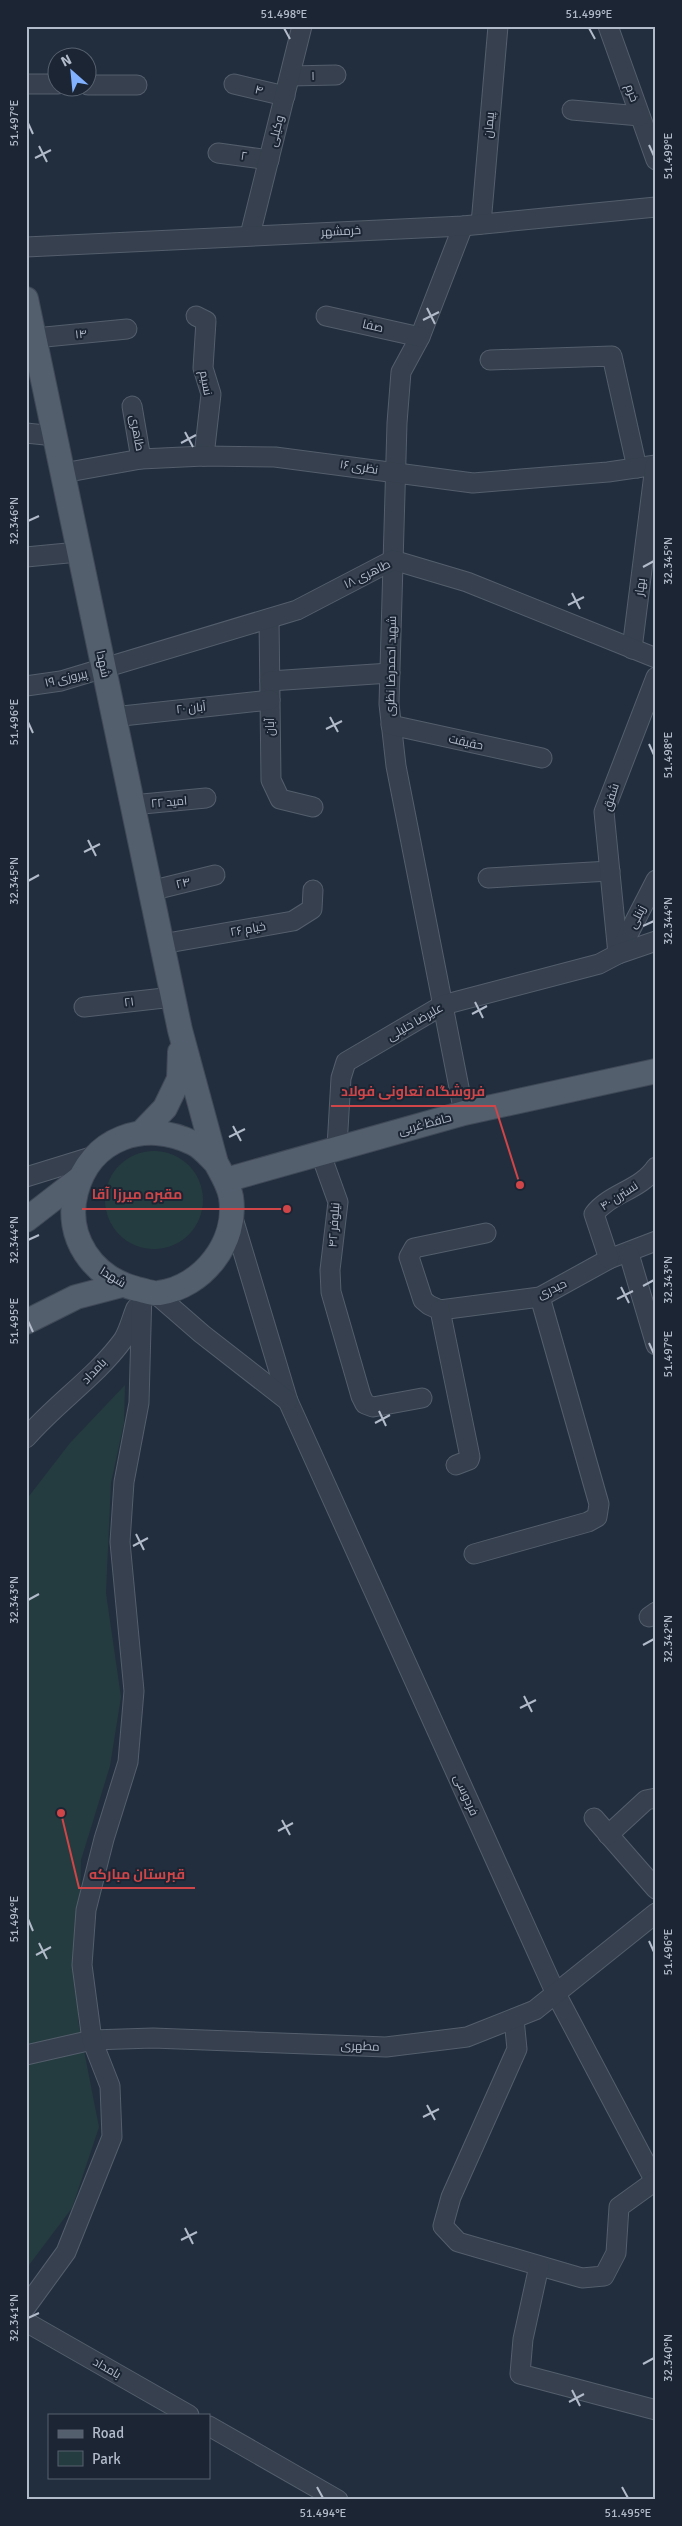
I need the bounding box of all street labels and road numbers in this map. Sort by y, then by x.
street label: ۱ [311,69,315,84]
street label: ۴ [253,82,264,99]
street label: خرم [621,82,642,104]
street label: پیمان [481,110,499,139]
street label: وکیلی [265,114,288,148]
street label: ۲ [240,149,248,164]
street label: خرمشهر [320,223,361,240]
street label: صفا [361,317,385,336]
street label: ۱۴ [74,326,88,343]
street label: نسیم [196,369,215,397]
street label: طاهری [126,414,147,452]
street label: نظری ۱۶ [339,457,379,478]
street label: طاهری ۱۸ [341,557,393,592]
street label: بهار [632,577,649,598]
street label: شهید احمدرضا نظری [383,616,400,716]
street label: شهدا [92,649,113,679]
street label: پیروزی ۱۹ [43,666,90,692]
street label: آبان ۲۰ [175,699,207,718]
street label: آبان [263,717,278,736]
street label: حقیقت [447,731,485,754]
street label: شفق [600,781,623,813]
street label: امید ۲۲ [150,793,188,812]
street label: ۲۴ [174,874,192,892]
street label: زینلی [625,903,650,931]
street label: خیام ۲۶ [229,919,267,940]
street label: ۲۱ [123,994,135,1011]
street label: علیرضا خلیلی [385,1000,446,1044]
street label: حافظ غربی [397,1110,453,1139]
street label: نسترن ۴۰ [597,1179,641,1214]
street label: نیلوفر ۴۲ [325,1202,344,1248]
street label: شهدا [97,1264,128,1291]
street label: حیدری [535,1276,569,1303]
street label: بامداد [79,1355,110,1387]
street label: فردوسی [450,1772,481,1818]
street label: مطهری [340,2038,380,2055]
street label: بامداد [90,2354,123,2382]

